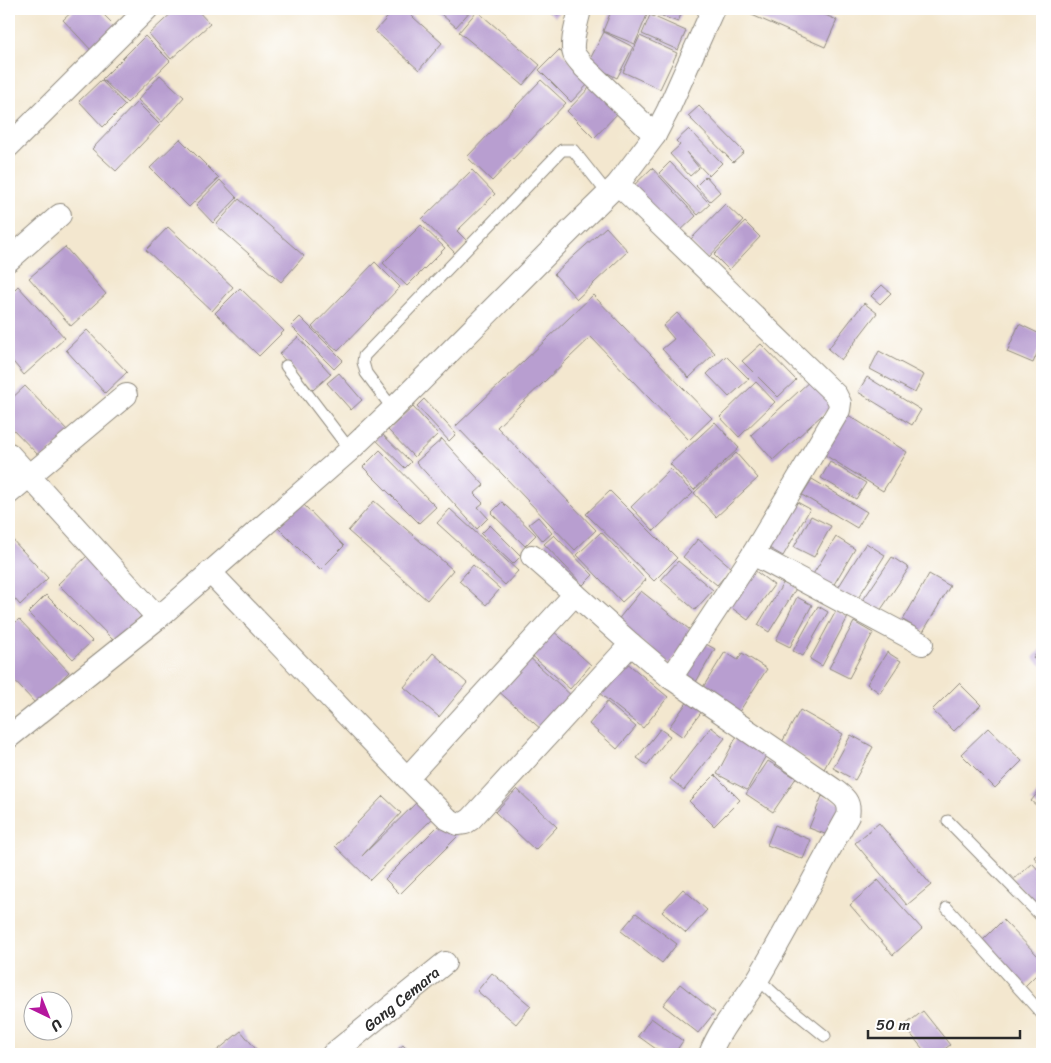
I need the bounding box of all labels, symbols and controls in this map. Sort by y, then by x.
street label: Gang Cemara [356,958,446,1039]
north arrow [22,990,72,1040]
scale bar [868,1008,1021,1040]
text: 50 m [876,1012,911,1038]
text: U [44,1013,68,1038]

